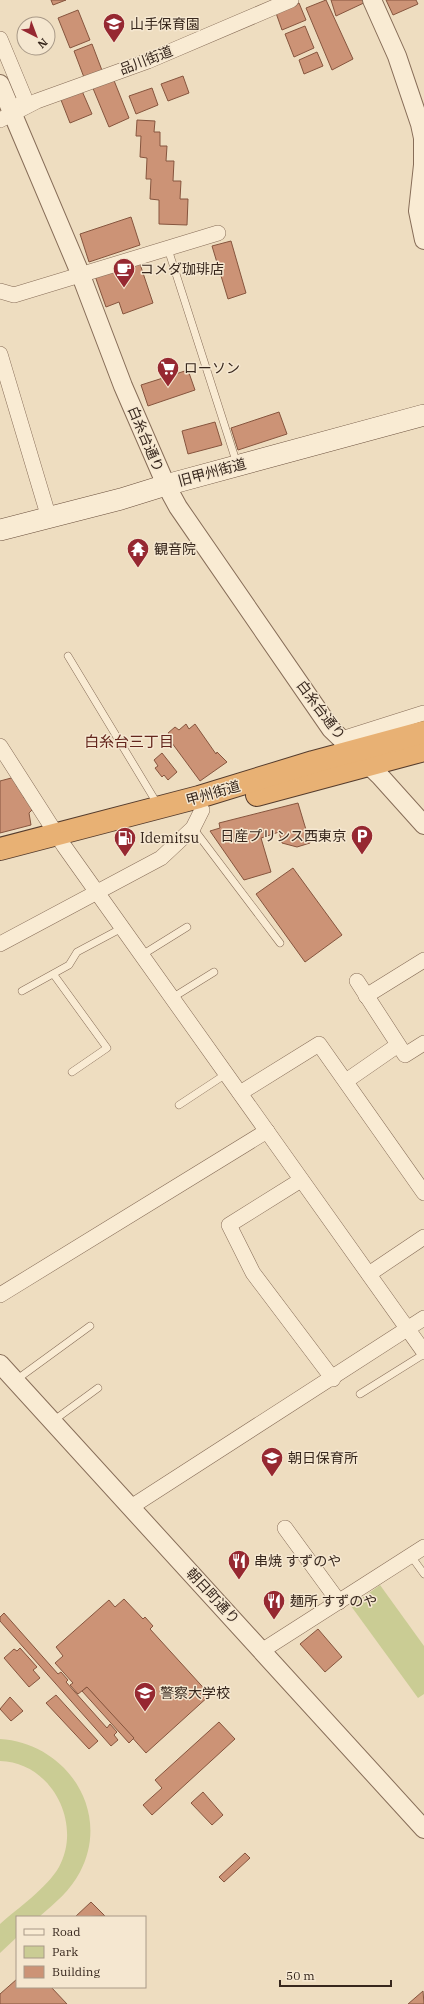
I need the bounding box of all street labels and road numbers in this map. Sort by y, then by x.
street label: 品川街道 [117,42,175,78]
street label: 白糸台通り [124,403,168,475]
street label: 旧甲州街道 [176,454,248,490]
street label: 白糸台通り [293,677,349,743]
street label: 甲州街道 [184,777,242,809]
street label: 朝日町通り [183,1564,243,1628]

